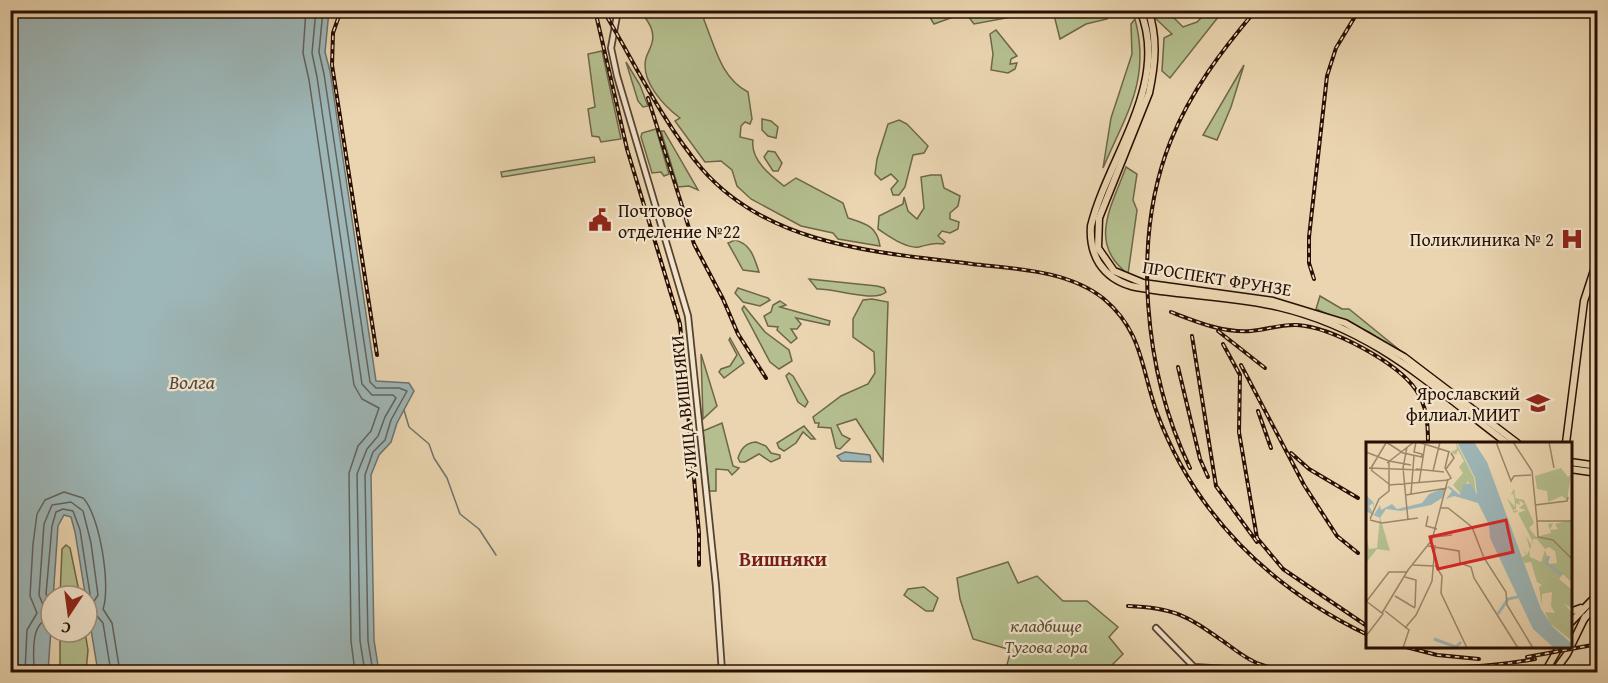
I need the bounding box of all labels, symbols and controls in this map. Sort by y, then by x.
place label: Почтовое отделение №22 [618,197,740,245]
public building icon: Почтовое отделение №22 [587,207,613,233]
place label: Поликлиника № 2 [1410,226,1554,253]
hospital icon: Поликлиника № 2 [1559,226,1585,252]
street label: ПРОСПЕКТ ФРУНЗЕ [1141,253,1293,303]
street label: УЛИЦА ВИШНЯКИ [663,334,705,480]
water label: Волга [168,367,216,396]
place label: Ярославский филиал МИИТ [1406,380,1520,428]
school or university icon: Ярославский филиал МИИТ [1525,390,1551,416]
inset map [1366,442,1572,647]
district label: Вишняки [739,544,828,573]
north arrow [39,584,99,644]
park label: кладбище Тугова гора [1004,612,1088,660]
text: С [59,616,73,641]

